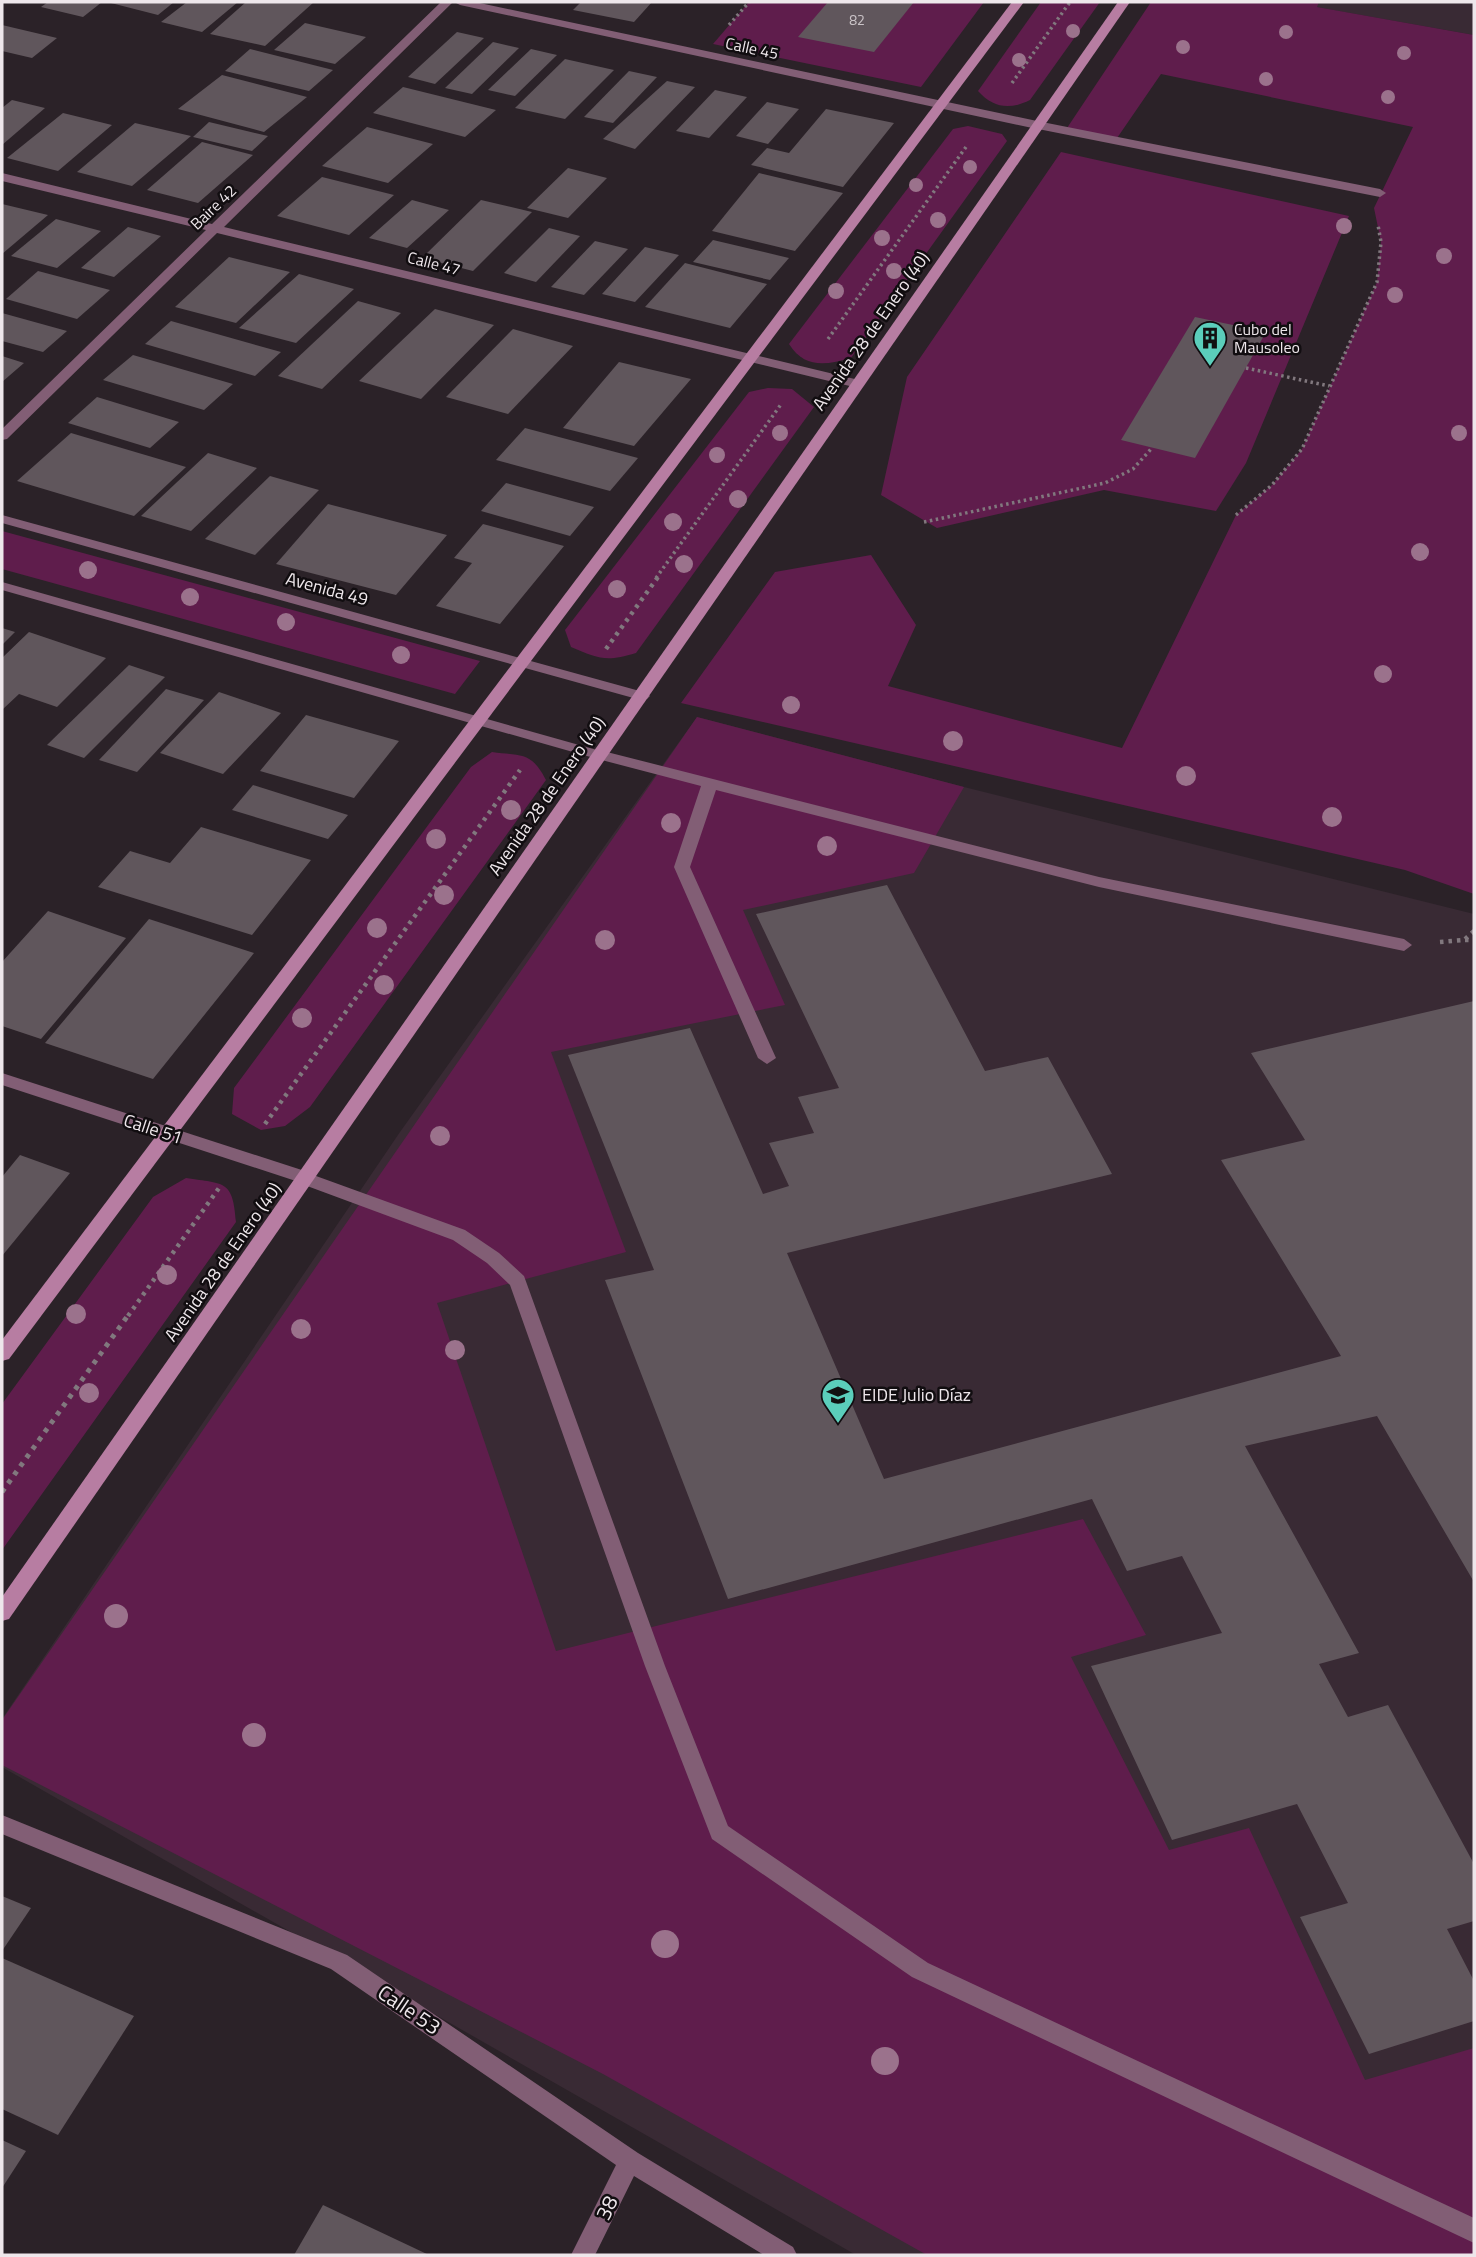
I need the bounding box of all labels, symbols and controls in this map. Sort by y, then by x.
house number: 82 [849,9,865,30]
street label: Calle 45 [723,31,781,65]
street label: Baire 42 [184,179,242,235]
street label: Calle 47 [405,245,463,281]
street label: Avenida 28 de Enero (40) [805,246,936,416]
place label: Cubo del Mausoleo [1234,317,1300,359]
building icon: Cubo del Mausoleo [1191,319,1229,368]
street label: Avenida 49 [283,565,371,612]
street label: Avenida 28 de Enero (40) [481,711,612,881]
street label: Calle 51 [120,1106,186,1151]
street label: Avenida 28 de Enero (40) [157,1177,288,1347]
school or university icon: EIDE Julio Díaz [819,1376,857,1425]
place label: EIDE Julio Díaz [862,1381,971,1408]
street label: Calle 53 [371,1976,448,2042]
street label: 38 [587,2190,626,2225]

